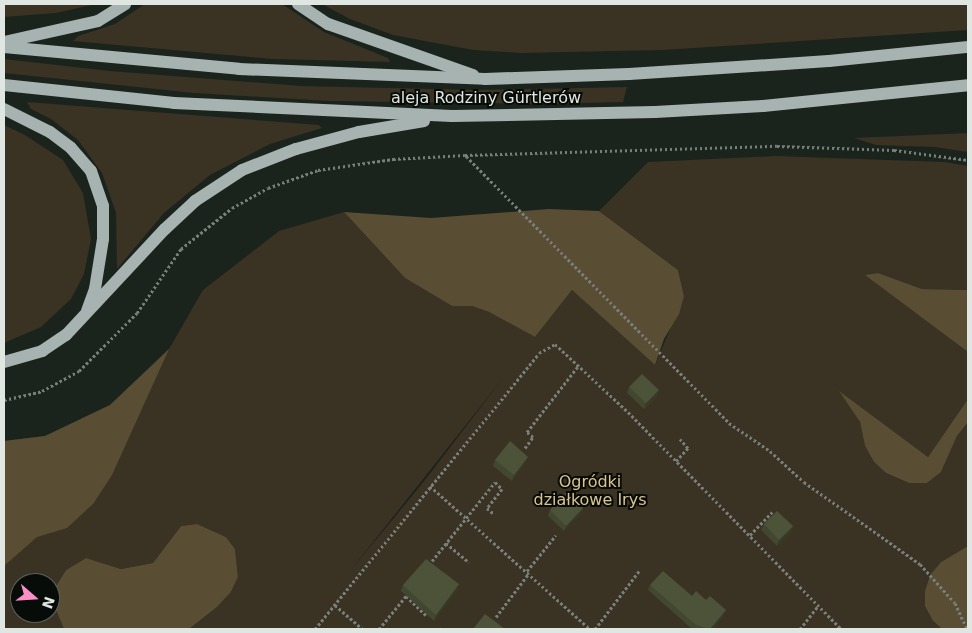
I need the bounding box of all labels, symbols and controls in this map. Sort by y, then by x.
street label: aleja Rodziny Gürtlerów [391,88,581,108]
park label: Ogródki działkowe Irys [534,472,646,510]
north arrow [10,573,60,623]
text: N [39,594,58,611]

